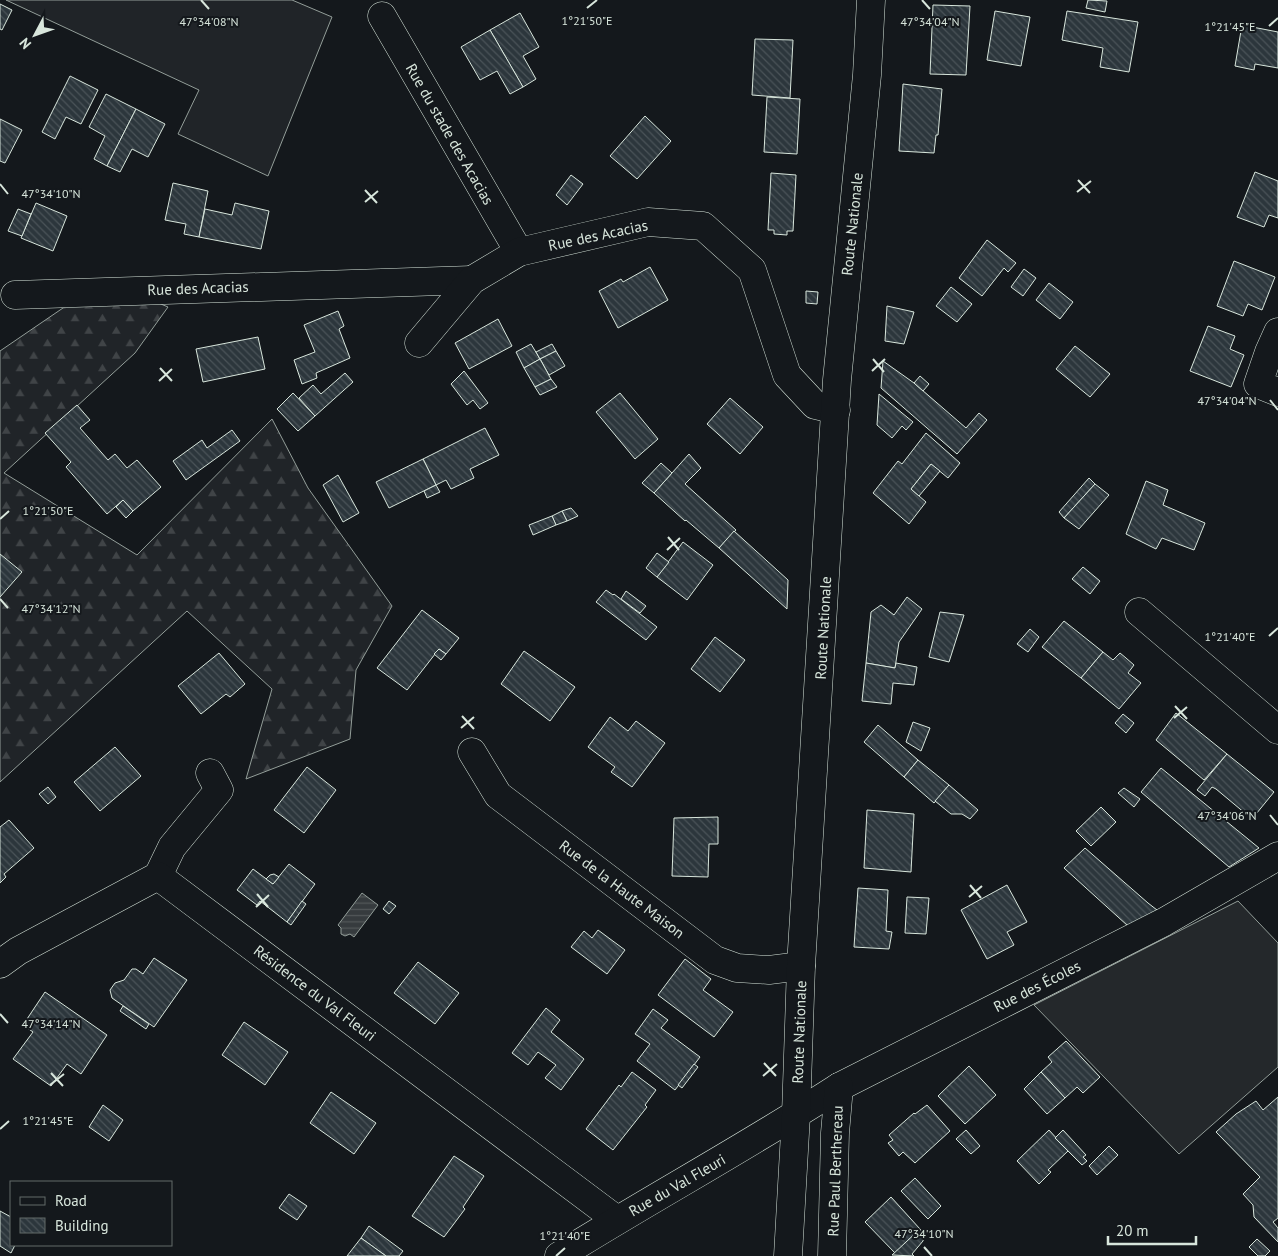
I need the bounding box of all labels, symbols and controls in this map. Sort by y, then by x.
north arrow [10,10,60,60]
text: 1°21'50"E [562,13,612,28]
text: 47°34'08"N [179,14,239,29]
text: 47°34'04"N [900,14,960,29]
text: 1°21'45"E [1205,19,1255,34]
text: N [15,34,35,53]
street label: Rue du stade des Acacias [402,60,498,208]
street label: Route Nationale [837,172,867,276]
text: 47°34'10"N [21,186,81,201]
street label: Rue des Acacias [546,215,650,255]
street label: Rue des Acacias [147,277,249,299]
text: 47°34'04"N [1197,393,1257,408]
text: 1°21'50"E [23,503,73,518]
street label: Route Nationale [811,576,835,680]
text: 47°34'12"N [21,601,81,616]
text: 1°21'40"E [1205,629,1255,644]
text: 47°34'06"N [1197,808,1257,823]
street label: Rue de la Haute Maison [556,836,688,942]
street label: Résidence du Val Fleuri [250,941,380,1045]
street label: Rue des Écoles [990,956,1084,1016]
street label: Route Nationale [788,980,810,1084]
text: 47°34'14"N [21,1016,81,1031]
street label: Rue Paul Berthereau [823,1105,847,1237]
text: 1°21'45"E [23,1113,73,1128]
street label: Rue du Val Fleuri [625,1150,729,1220]
legend [10,1181,172,1246]
text: Road [55,1191,87,1210]
scale bar [1108,1214,1196,1246]
text: Building [55,1216,109,1235]
text: 20 m [1116,1221,1149,1240]
text: 47°34'10"N [894,1226,954,1241]
text: 1°21'40"E [540,1228,590,1243]

